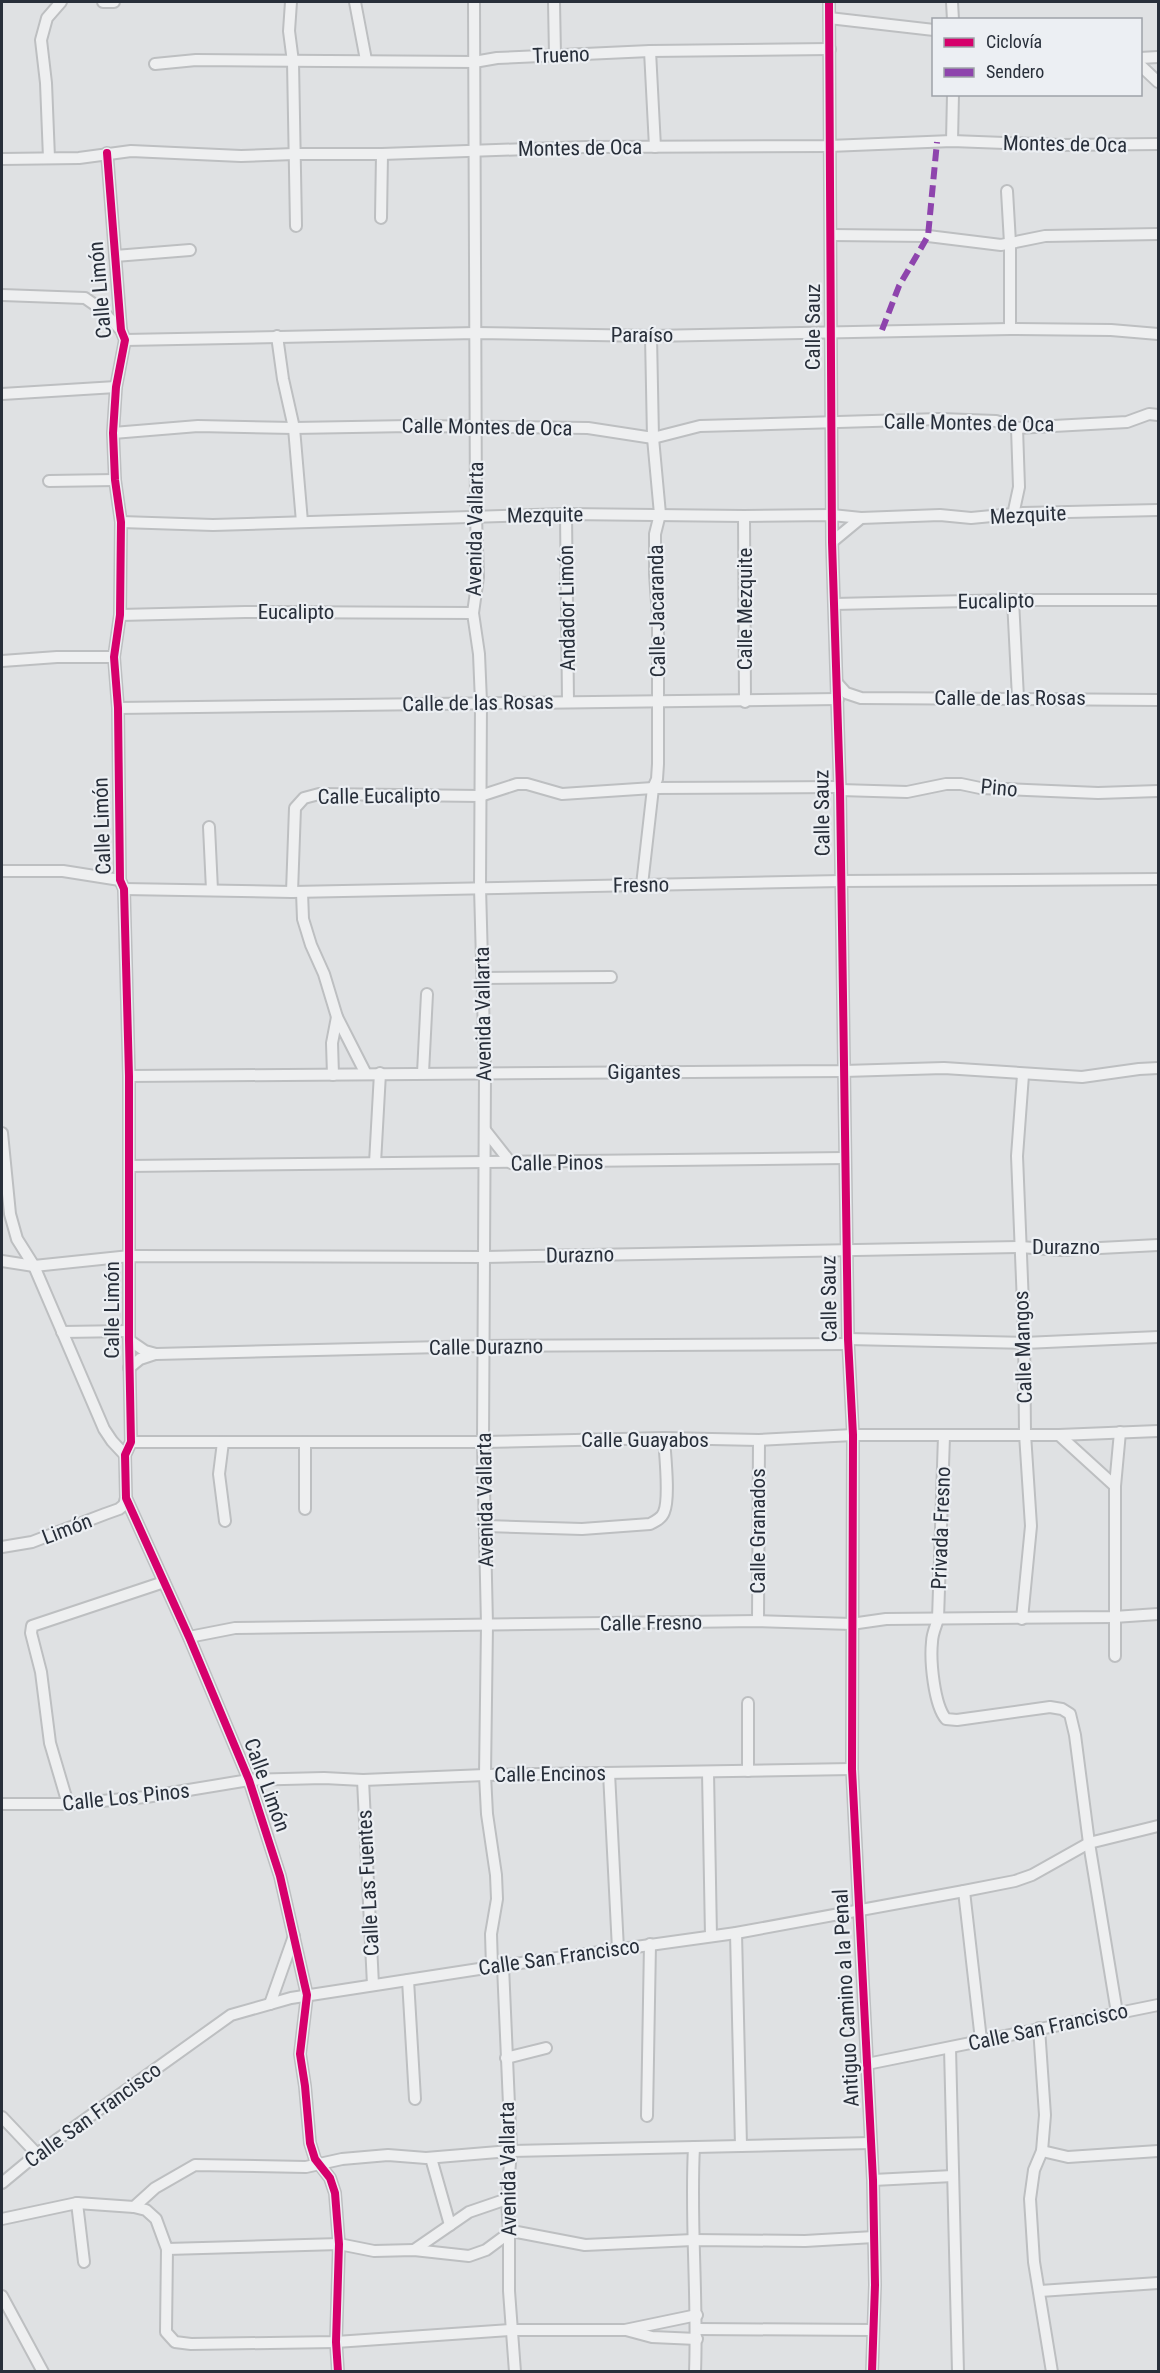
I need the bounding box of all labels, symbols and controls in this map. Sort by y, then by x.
legend [932,18,1142,96]
text: Ciclovía [986,31,1042,52]
street label: Trueno [532,42,590,68]
text: Sendero [986,61,1044,82]
street label: Montes de Oca [1003,131,1127,157]
street label: Montes de Oca [518,135,642,161]
street label: Calle Limón [84,240,116,340]
street label: Calle Sauz [801,284,825,370]
street label: Paraíso [611,323,673,347]
street label: Calle Montes de Oca [883,410,1055,436]
street label: Calle Montes de Oca [401,414,573,440]
street label: Avenida Vallarta [462,461,488,597]
street label: Mezquite [989,501,1067,529]
street label: Mezquite [507,502,584,528]
street label: Calle Jacaranda [644,544,670,678]
street label: Andador Limón [554,545,580,671]
street label: Calle Mezquite [733,548,757,670]
street label: Eucalipto [957,588,1035,614]
street label: Eucalipto [258,600,334,624]
street label: Calle de las Rosas [934,686,1086,710]
street label: Calle de las Rosas [402,690,554,716]
street label: Calle Sauz [809,770,835,856]
street label: Pino [979,774,1019,802]
street label: Calle Limón [88,777,116,875]
street label: Calle Eucalipto [317,783,441,809]
street label: Fresno [613,873,669,897]
street label: Avenida Vallarta [470,946,496,1082]
street label: Gigantes [607,1060,681,1084]
street label: Calle Pinos [510,1150,604,1176]
street label: Durazno [1032,1235,1100,1259]
street label: Durazno [546,1242,614,1268]
street label: Calle Sauz [816,1256,842,1342]
street label: Calle Limón [100,1261,124,1359]
street label: Calle Mangos [1009,1290,1037,1404]
street label: Calle Durazno [429,1334,543,1360]
street label: Calle Guayabos [581,1428,709,1452]
street label: Avenida Vallarta [472,1432,498,1568]
street label: Privada Fresno [927,1466,955,1590]
street label: Calle Granados [746,1468,770,1594]
street label: Limón [39,1509,95,1549]
street label: Calle Fresno [600,1610,702,1636]
street label: Calle Limón [239,1735,295,1835]
street label: Calle Encinos [494,1761,606,1787]
street label: Calle Los Pinos [61,1778,191,1816]
street label: Calle Las Fuentes [352,1809,384,1957]
street label: Antiguo Camino a la Penal [828,1888,864,2108]
street label: Calle San Francisco [477,1934,641,1980]
street label: Calle San Francisco [966,1998,1130,2056]
street label: Calle San Francisco [20,2058,166,2172]
street label: Avenida Vallarta [495,2101,521,2237]

